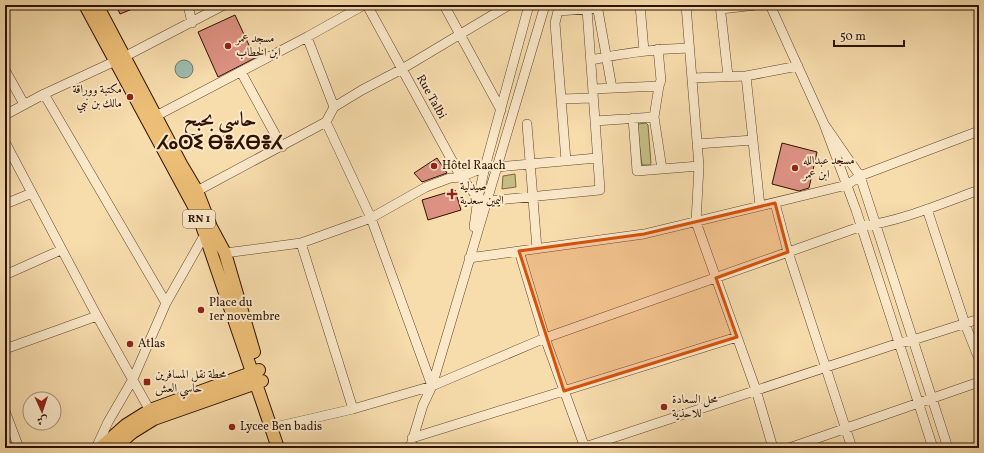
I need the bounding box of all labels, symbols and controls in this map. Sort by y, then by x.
scale bar [834,22,904,48]
text: 50 m [840,29,866,45]
place label: مسجد عمر ابن الخطاب [234,31,281,61]
marker: مسجد عمر ابن الخطاب [223,41,233,51]
street label: Rue Talbi [412,72,450,123]
place label: مكتبة ووراقة مالك بن نبي [72,82,122,114]
marker: مكتبة ووراقة مالك بن نبي [125,92,135,102]
district label: حاسي بحبح ⵃⴰⵙⵉ ⴱⴻⵃⴱⴻⵃ [156,107,283,158]
place label: مسجد عبدالله ابن عمر [801,153,855,183]
place label: Hôtel Raach [442,158,506,174]
marker: Hôtel Raach [429,161,439,171]
marker: مسجد عبدالله ابن عمر [790,163,800,173]
place label: صيدلية اليمين سعدية [460,179,504,209]
marker: صيدلية اليمين سعدية [447,189,457,199]
road number: RN 1 [183,210,215,228]
place label: Place du 1er novembre [209,295,280,325]
marker: Place du 1er novembre [196,305,206,315]
place label: Atlas [138,336,165,352]
marker: Atlas [125,339,135,349]
place label: محطة نقل المسافرين حاسي العش [155,367,227,399]
marker: محطة نقل المسافرين حاسي العش [142,377,152,387]
north arrow [22,391,62,431]
place label: محل السعادة للاحذية [672,392,719,422]
marker: محل السعادة للاحذية [659,402,669,412]
text: ش [37,412,48,427]
place label: Lycee Ben badis [240,419,322,435]
marker: Lycee Ben badis [227,422,237,432]

